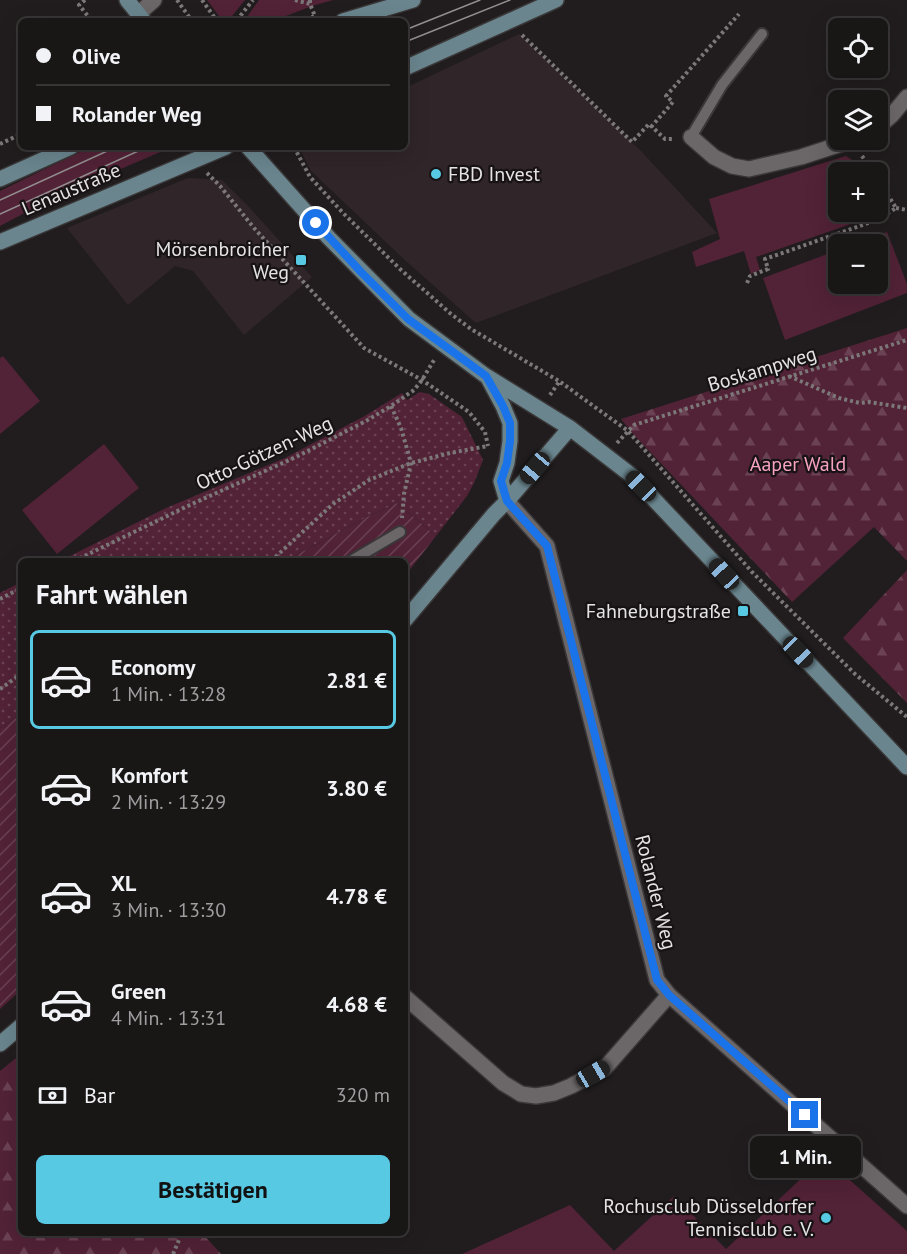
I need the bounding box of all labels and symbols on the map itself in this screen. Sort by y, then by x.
street label: Lenaustraße [18,157,124,221]
place label: FBD Invest [448,161,540,187]
marker: FBD Invest [429,167,443,181]
route start [302,209,329,236]
place label: Mörsenbroicher Weg [156,236,289,285]
marker: Mörsenbroicher Weg [294,253,308,267]
street label: Boskampweg [704,340,820,398]
street label: Otto-Götzen-Weg [191,410,337,496]
car [517,448,553,488]
park label: Aaper Wald [750,451,846,477]
car [622,467,660,505]
car [705,555,743,593]
place label: Fahneburgstraße [586,598,731,624]
marker: Fahneburgstraße [736,604,750,618]
car [779,633,817,671]
street label: Rolander Weg [629,832,683,952]
car [573,1057,613,1091]
route end [791,1101,818,1128]
callout: 1 Min. [750,1136,860,1178]
place label: Rochusclub Düsseldorfer Tennisclub e. V. [603,1193,814,1242]
marker: Rochusclub Düsseldorfer Tennisclub e. V. [819,1211,833,1225]

